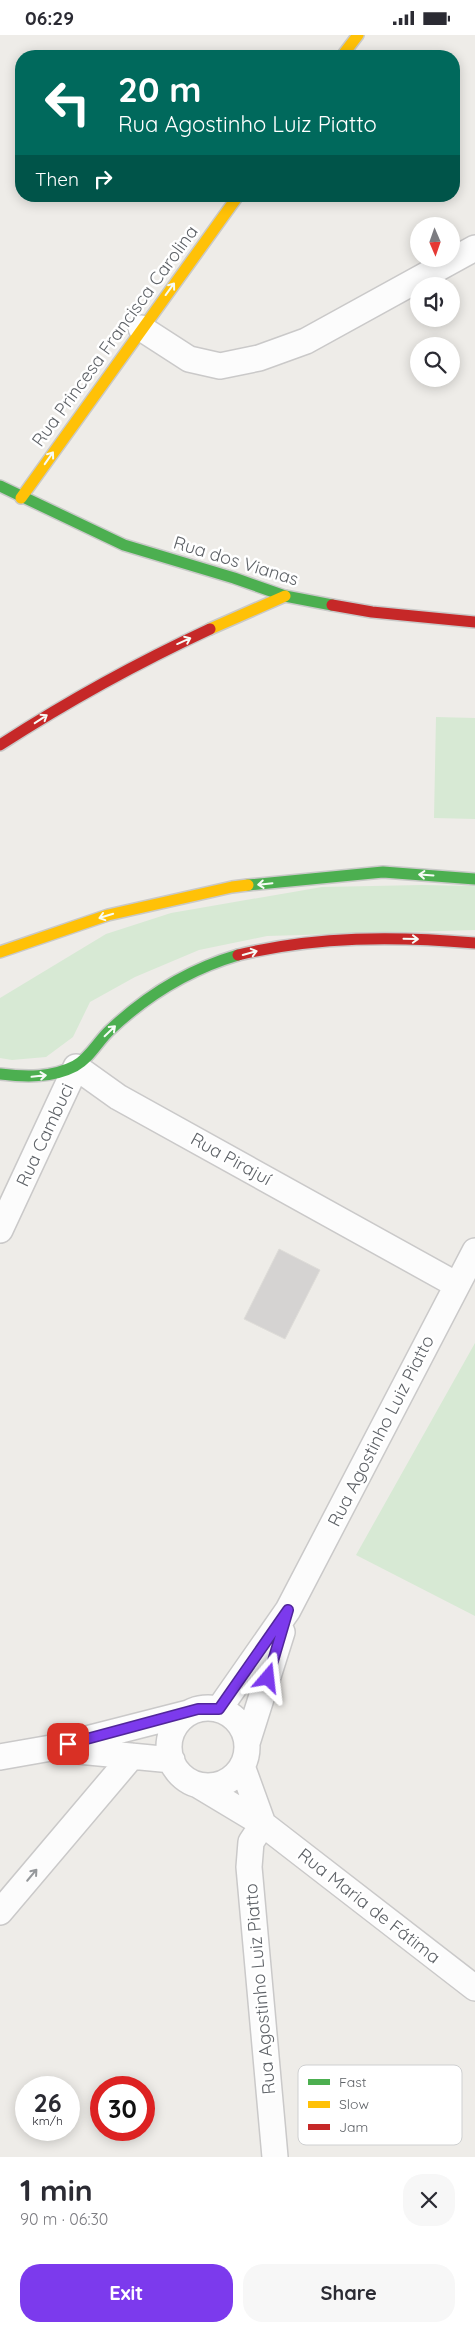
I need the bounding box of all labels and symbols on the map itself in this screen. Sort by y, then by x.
north arrow [410,217,460,267]
street label: Rua Princesa Francisca Carolina [27,221,203,451]
one-way arrow [164,283,175,296]
one-way arrow [44,451,54,465]
street label: Rua dos Vianas [171,531,301,590]
one-way arrow [176,636,191,646]
one-way arrow [34,713,48,724]
one-way arrow [419,871,435,880]
one-way arrow [257,879,273,888]
one-way arrow [98,912,114,922]
one-way arrow [402,934,419,944]
one-way arrow [241,948,257,958]
one-way arrow [103,1025,116,1037]
one-way arrow [30,1071,46,1081]
street label: Rua Cambuci [11,1079,79,1190]
street label: Rua Pirajuí [187,1127,276,1190]
street label: Rua Agostinho Luiz Piatto [322,1331,439,1530]
position arrow [241,1651,293,1703]
pin [47,1723,89,1765]
street label: Rua Maria de Fátima [294,1843,445,1968]
one-way arrow [26,1869,37,1882]
street label: Rua Agostinho Luiz Piatto [239,1883,280,2096]
legend [298,2065,462,2145]
text: Fast [339,2073,367,2091]
speed limit sign: 30 [90,2076,155,2141]
text: Slow [339,2095,369,2113]
text: Jam [339,2118,368,2136]

